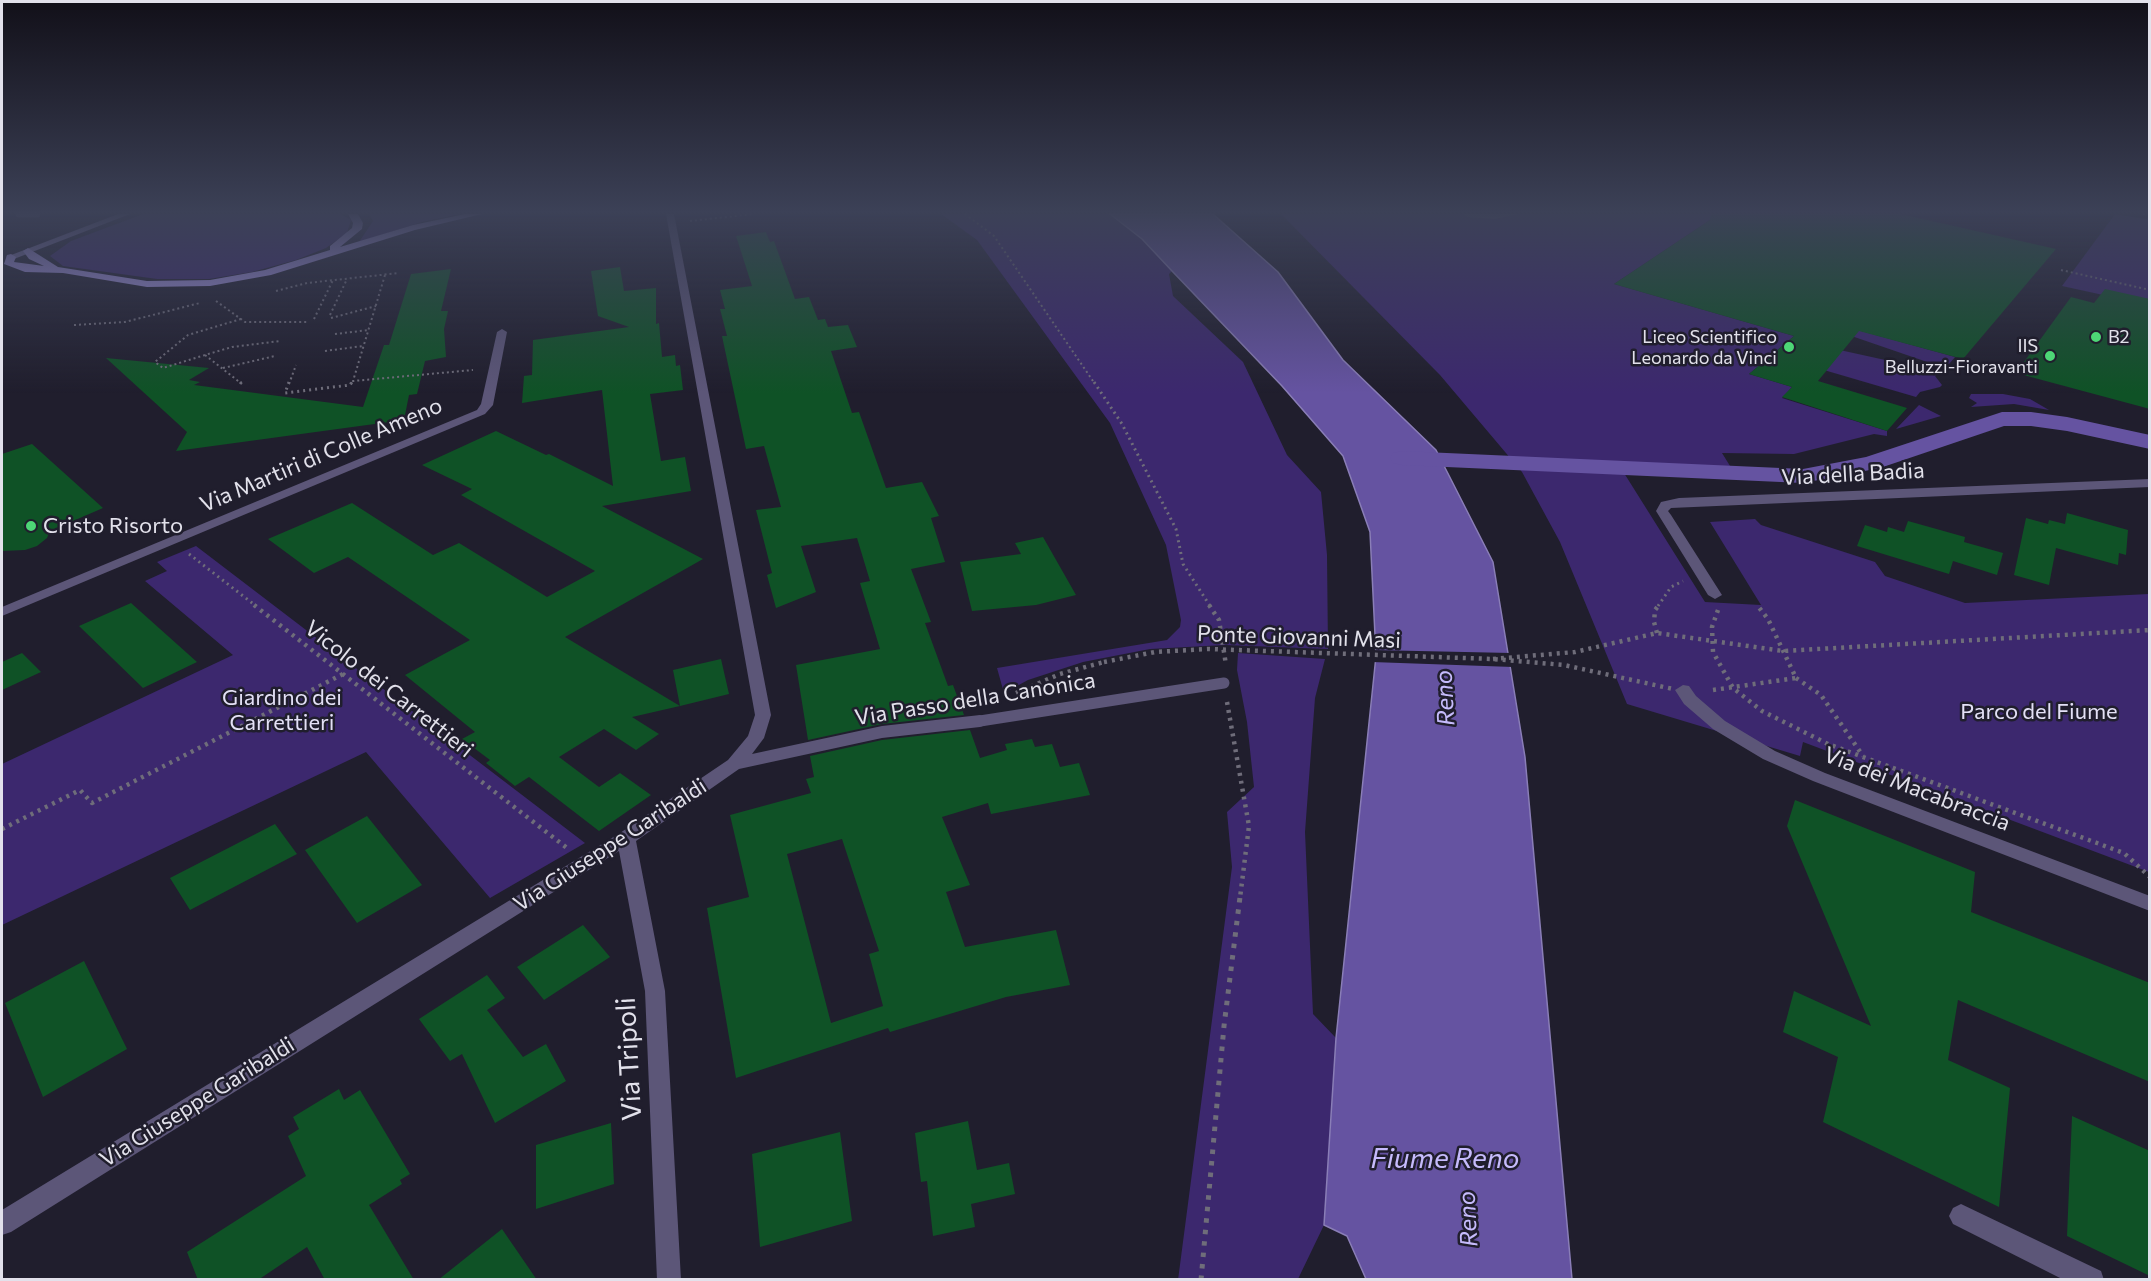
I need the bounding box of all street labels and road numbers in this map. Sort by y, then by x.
street label: Via Martiri di Colle Ameno [196,392,446,518]
street label: Via della Badia [1781,457,1925,491]
street label: Vicolo dei Carrettieri [299,615,479,763]
street label: Ponte Giovanni Masi [1197,620,1401,654]
street label: Via Passo della Canonica [853,667,1097,731]
street label: Via dei Macabraccia [1820,741,2014,837]
street label: Via Giuseppe Garibaldi [509,773,711,917]
street label: Via Tripoli [610,997,648,1121]
street label: Via Giuseppe Garibaldi [95,1031,299,1173]

